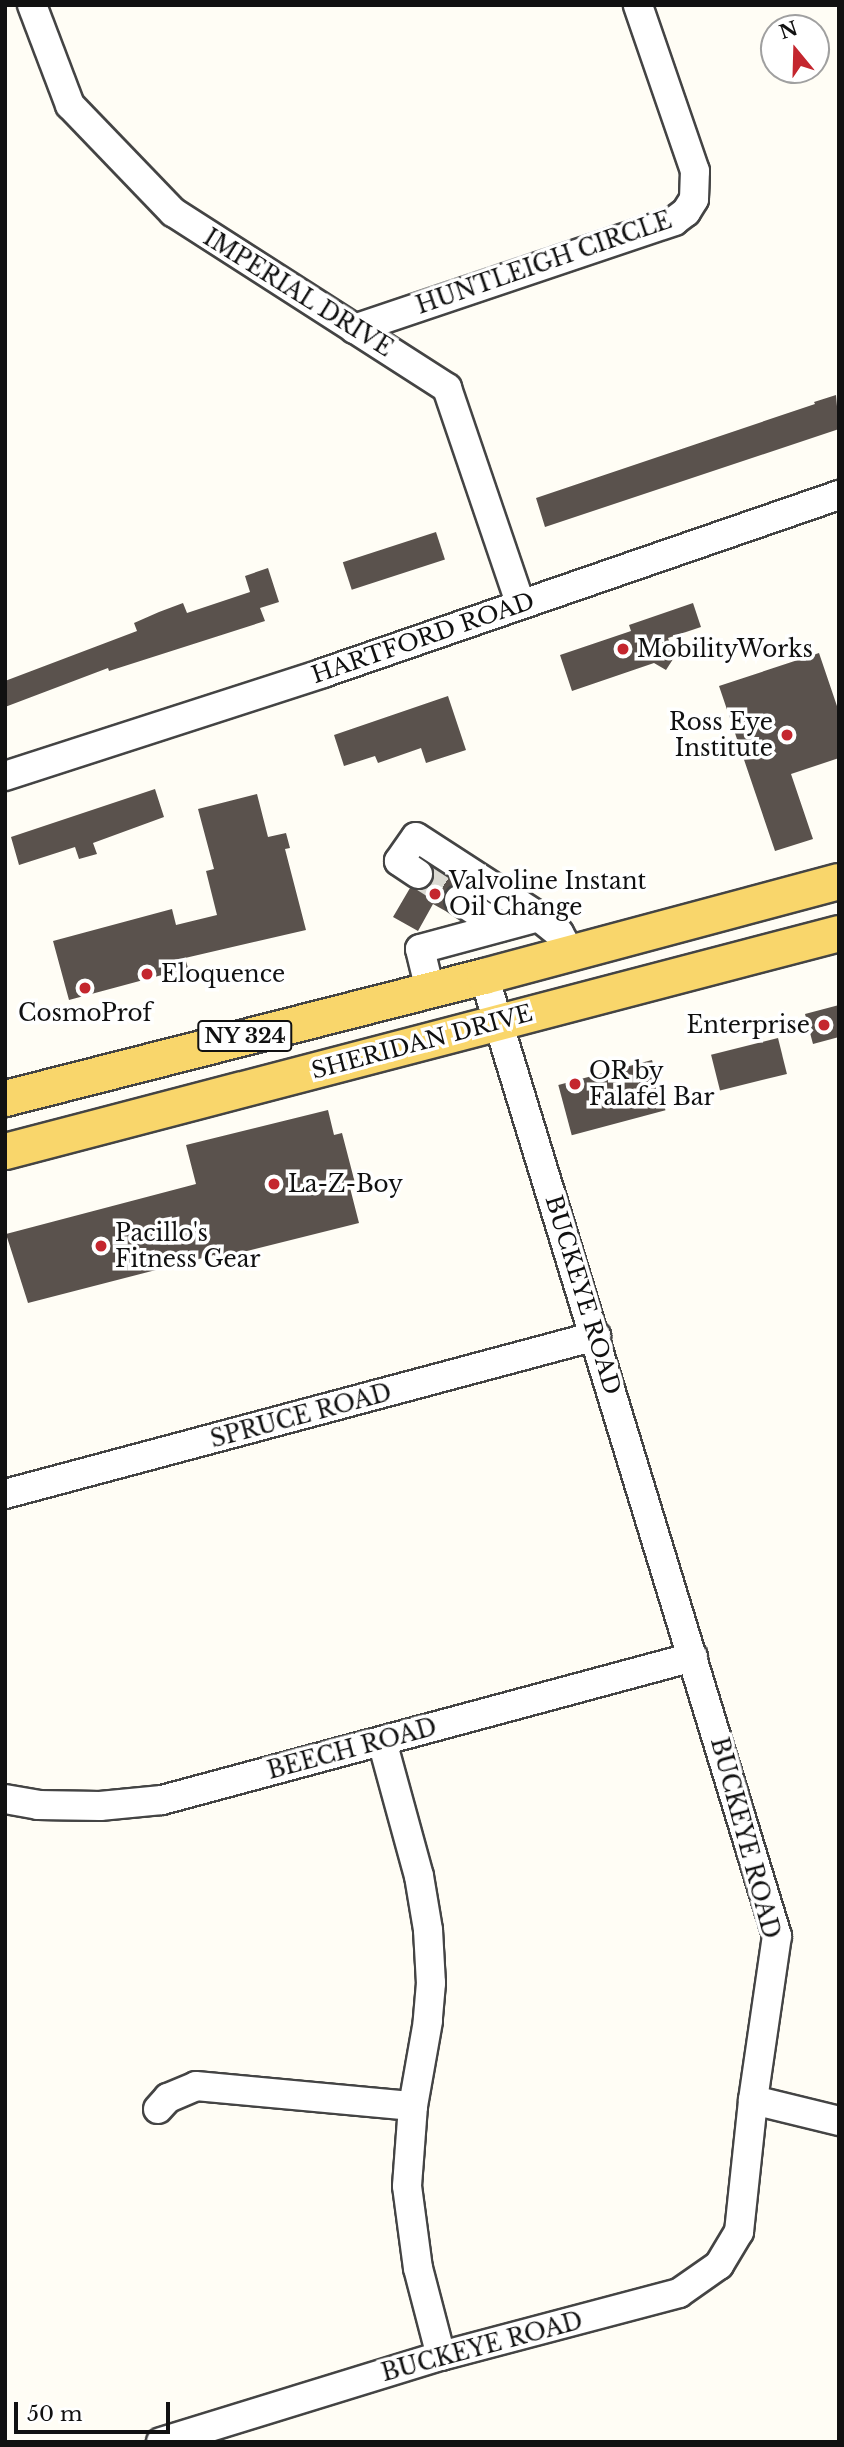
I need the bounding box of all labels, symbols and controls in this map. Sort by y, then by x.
north arrow [760,14,830,84]
text: N [776,17,801,44]
street label: HUNTLEIGH CIRCLE [413,206,675,320]
street label: IMPERIAL DRIVE [198,223,398,363]
street label: HARTFORD ROAD [308,587,538,689]
place label: MobilityWorks [637,635,813,663]
marker: MobilityWorks [615,641,631,657]
place label: Ross Eye Institute [669,708,773,762]
marker: Ross Eye Institute [779,727,795,743]
place label: Valvoline Instant Oil Change [449,867,646,921]
marker: Valvoline Instant Oil Change [427,886,443,902]
place label: Eloquence [161,960,285,988]
marker: Eloquence [139,966,155,982]
marker: CosmoProf [77,980,93,996]
place label: CosmoProf [18,999,152,1027]
street label: SHERIDAN DRIVE [308,999,536,1085]
place label: Enterprise [687,1011,810,1039]
marker: Enterprise [816,1017,832,1033]
road number: NY 324 [196,1018,294,1054]
place label: OR by Falafel Bar [589,1057,714,1111]
marker: OR by Falafel Bar [567,1076,583,1092]
place label: La-Z-Boy [288,1170,403,1198]
marker: La-Z-Boy [266,1176,282,1192]
street label: BUCKEYE ROAD [540,1192,626,1398]
place label: Pacillo's Fitness Gear [115,1219,260,1273]
marker: Pacillo's Fitness Gear [93,1238,109,1254]
street label: SPRUCE ROAD [207,1379,395,1453]
street label: BEECH ROAD [264,1713,440,1785]
street label: BUCKEYE ROAD [705,1734,785,1942]
street label: BUCKEYE ROAD [378,2307,586,2387]
scale bar [18,2388,173,2432]
text: 50 m [27,2401,82,2427]

